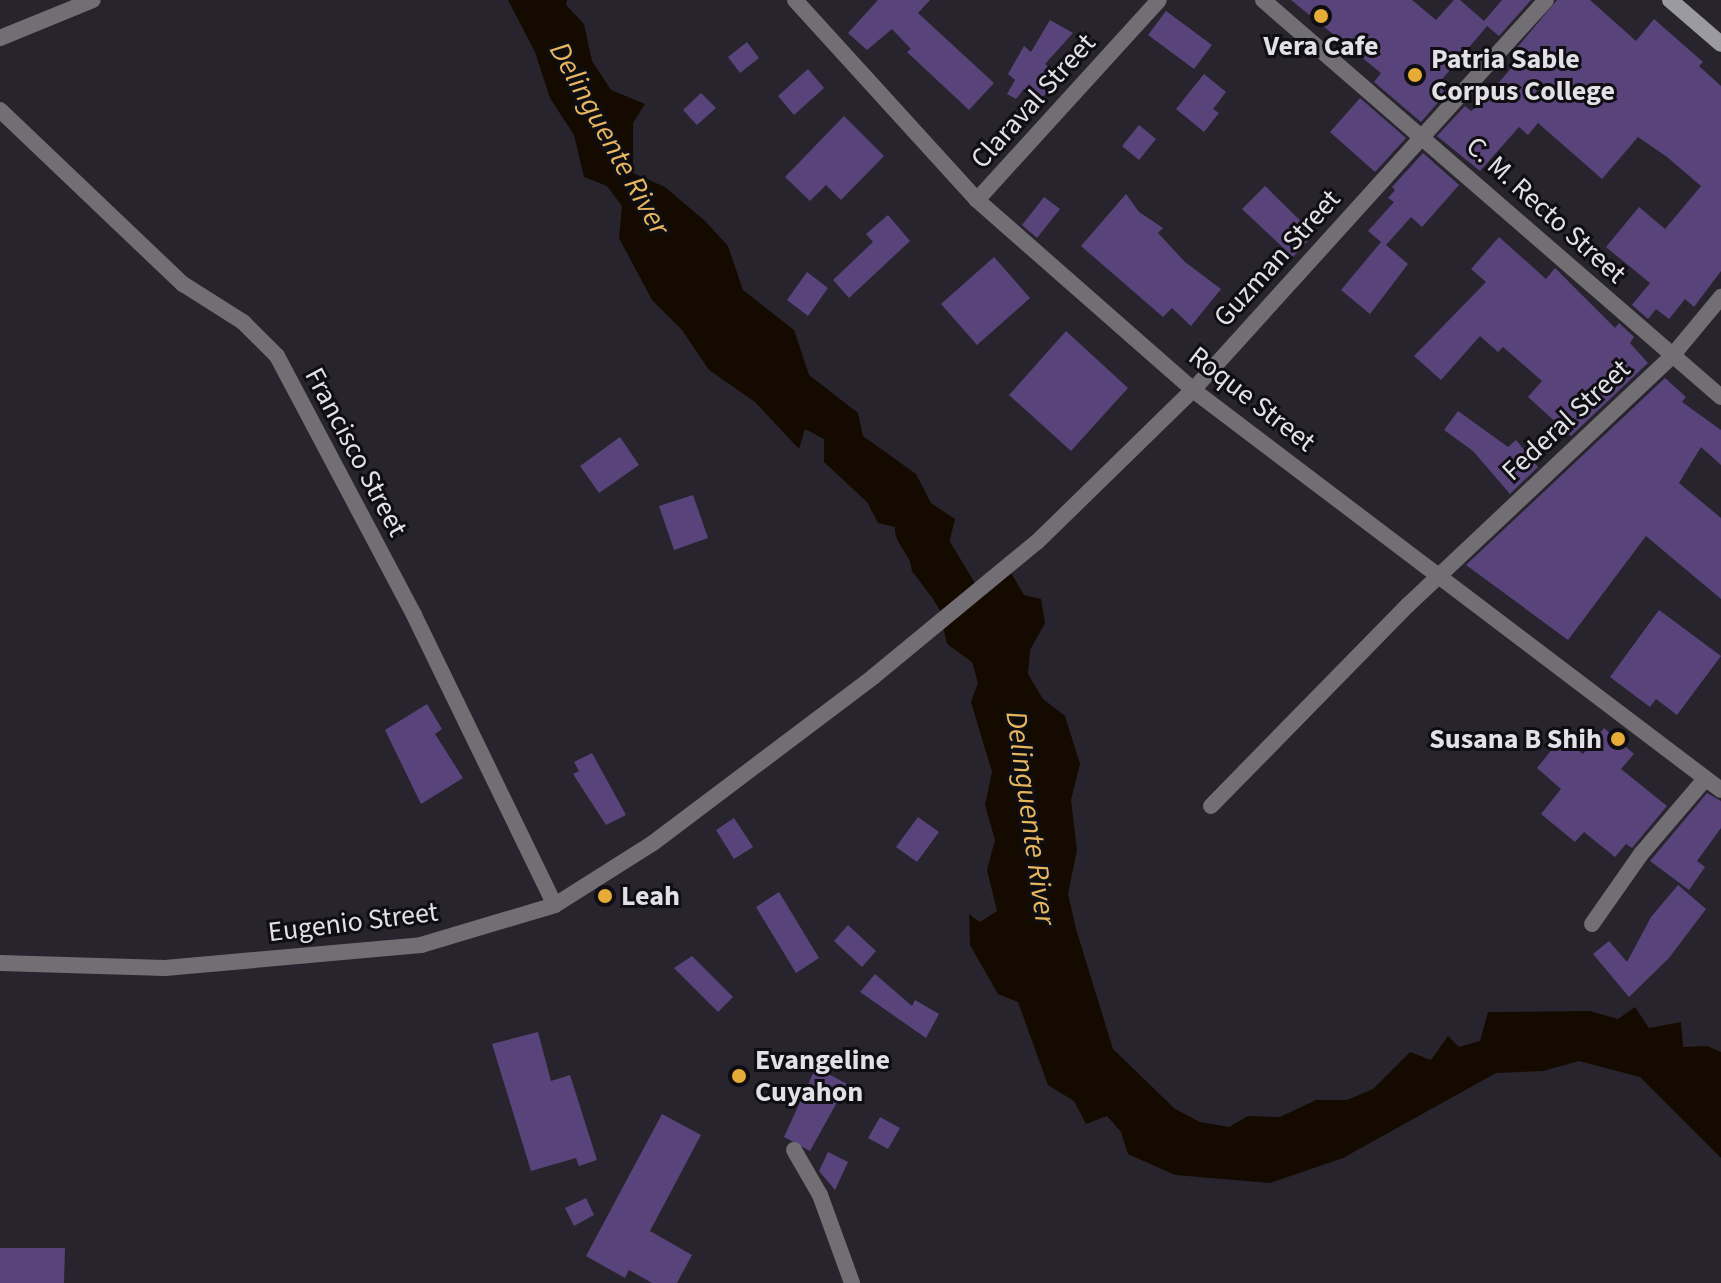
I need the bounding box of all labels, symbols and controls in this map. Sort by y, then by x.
marker: Vera Cafe [1312,7,1330,25]
street label: Claraval Street [964,27,1102,175]
place label: Vera Cafe [1263,29,1379,63]
water label: Delinguente River [541,36,677,242]
place label: Patria Sable Corpus College [1431,42,1615,108]
marker: Patria Sable Corpus College [1406,66,1424,84]
street label: C. M. Recto Street [1459,129,1633,291]
street label: Guzman Street [1207,183,1347,333]
street label: Roque Street [1182,339,1322,459]
street label: Federal Street [1495,352,1637,488]
street label: Francisco Street [297,362,415,542]
water label: Delinguente River [997,709,1063,927]
place label: Susana B Shih [1429,722,1602,756]
marker: Susana B Shih [1609,730,1627,748]
place label: Leah [621,879,680,913]
marker: Leah [596,887,614,905]
street label: Eugenio Street [266,895,440,949]
place label: Evangeline Cuyahon [755,1043,890,1109]
marker: Evangeline Cuyahon [730,1067,748,1085]

